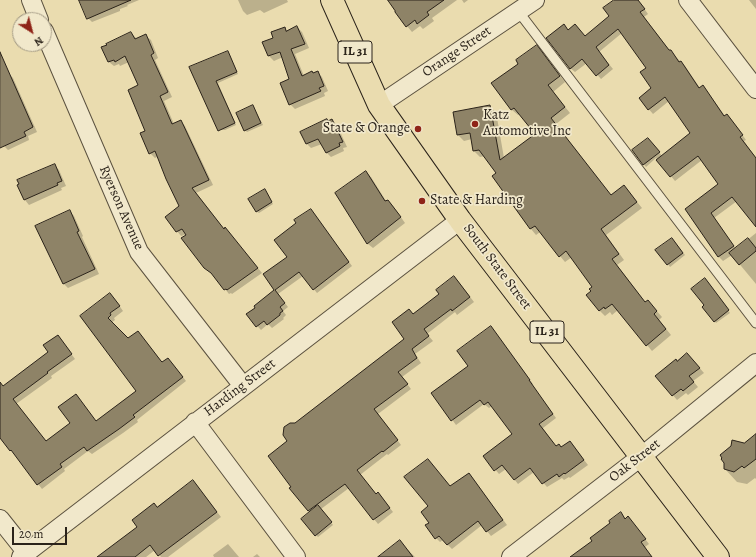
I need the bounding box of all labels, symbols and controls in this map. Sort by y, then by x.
north arrow [12,12,52,52]
street label: Orange Street [419,23,495,81]
text: N [31,33,46,50]
road number: IL 31 [338,41,372,63]
place label: Katz Automotive Inc [483,108,571,140]
marker: Katz Automotive Inc [470,119,480,129]
place label: State & Orange [323,121,410,137]
marker: State & Orange [413,124,423,134]
street label: Ryerson Avenue [95,163,147,253]
place label: State & Harding [430,193,523,209]
marker: State & Harding [417,196,427,206]
street label: South State Street [459,221,535,313]
road number: IL 31 [530,321,564,343]
street label: Harding Street [201,356,279,420]
street label: Oak Street [606,436,664,486]
scale bar [14,519,69,545]
text: 20 m [19,526,43,542]

